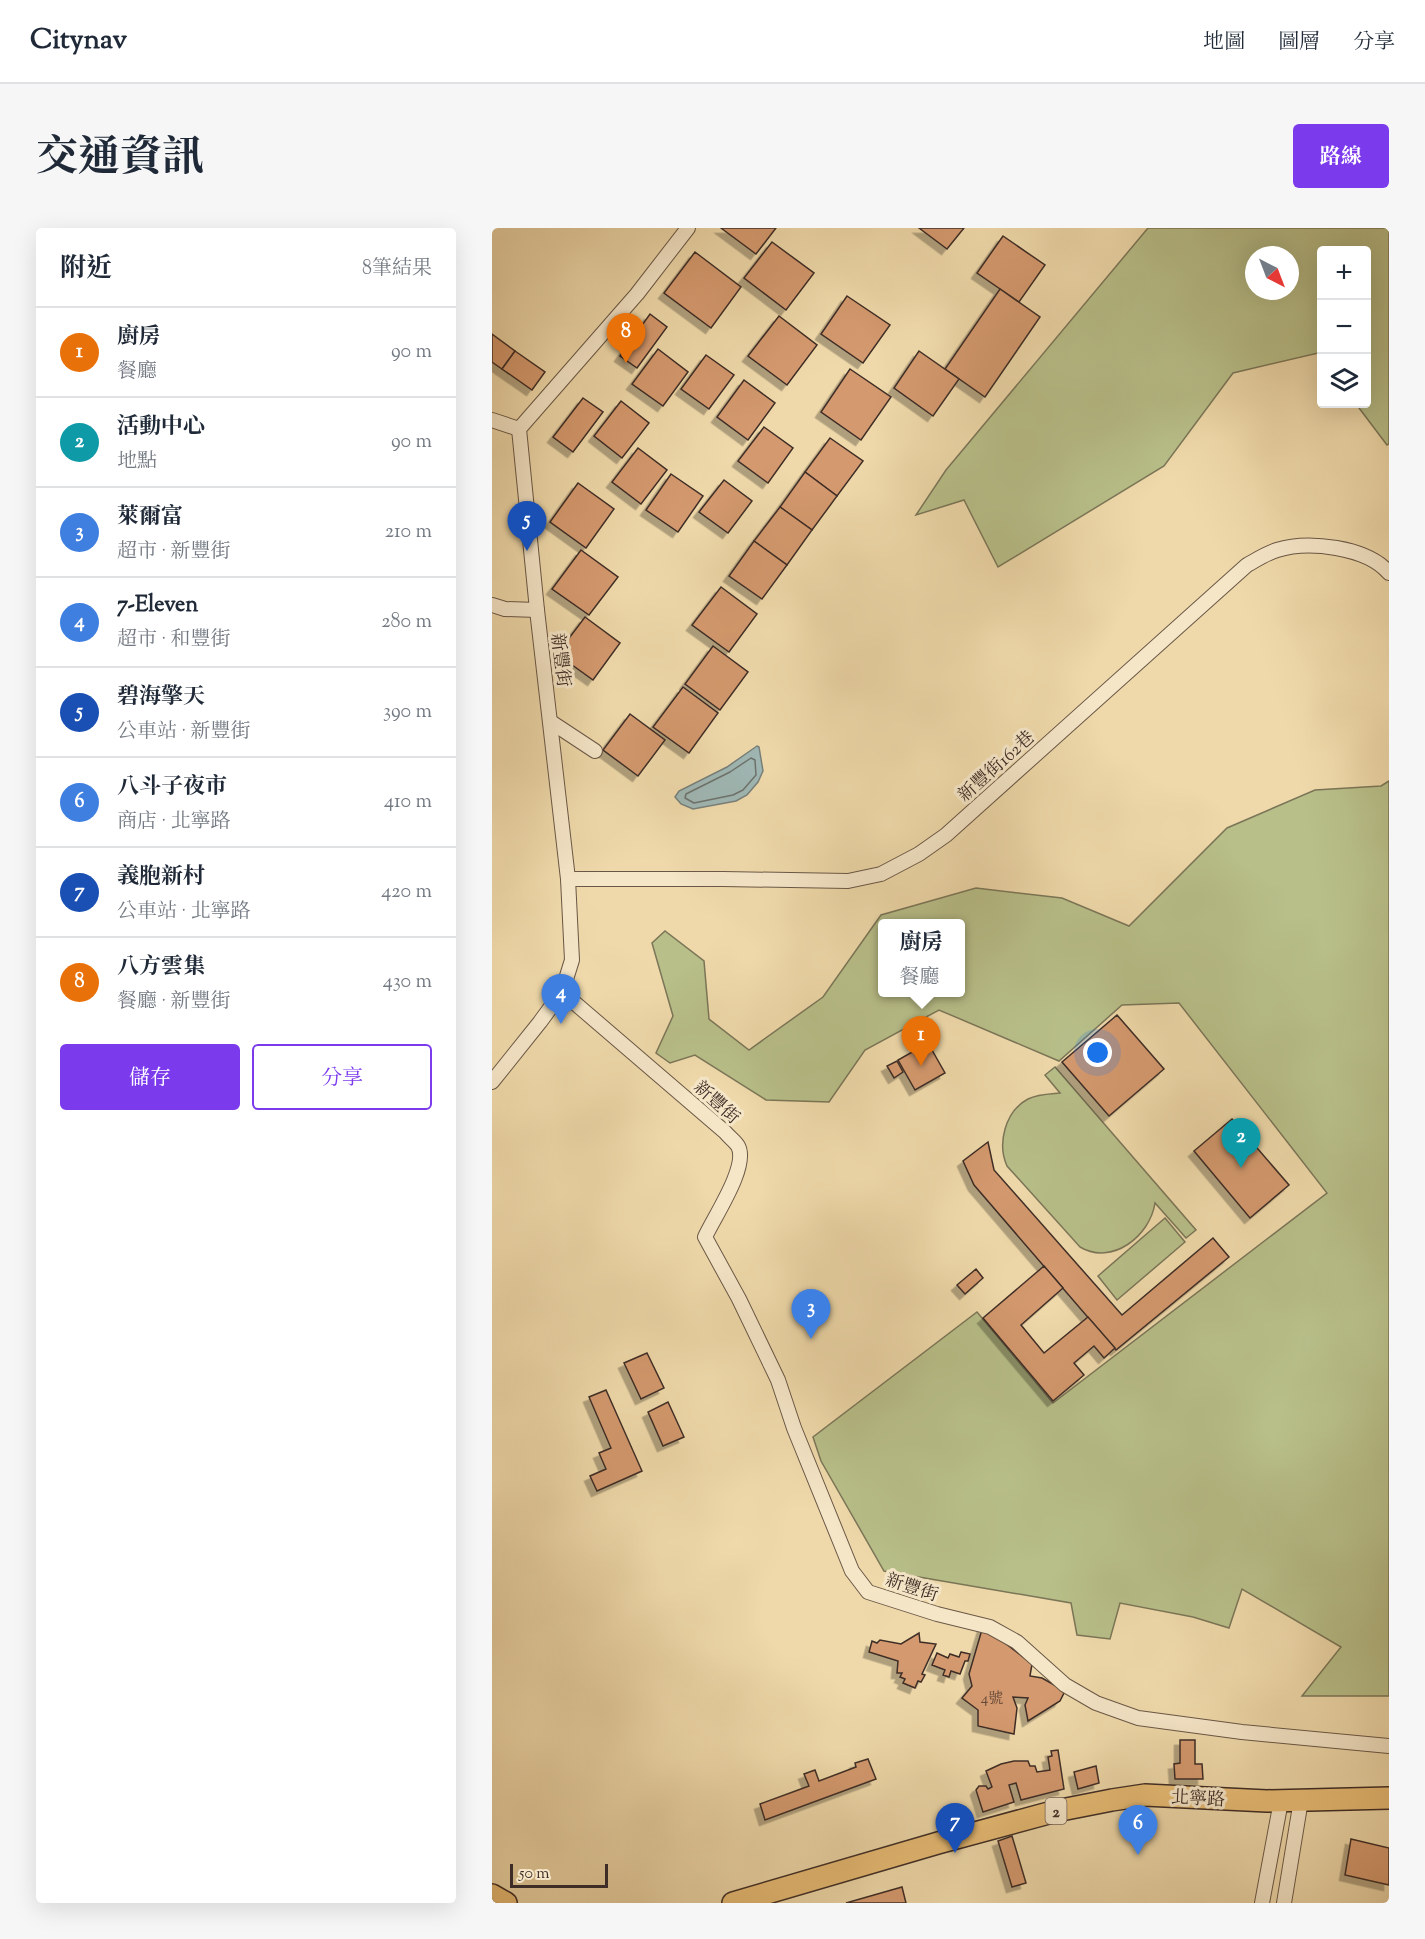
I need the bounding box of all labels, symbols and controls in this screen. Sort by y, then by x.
text: Citynav [30,21,127,61]
text: 地圖 [1203,28,1245,58]
text: 圖層 [1278,28,1320,58]
text: 分享 [1353,28,1395,58]
button: 路線 [1293,124,1389,188]
text: 交通資訊 [36,130,204,190]
north arrow [1245,246,1299,300]
map controls [1317,246,1371,408]
button: + [1317,246,1371,300]
text: 附近 [60,251,112,288]
text: 8筆結果 [362,255,432,284]
button: − [1317,300,1371,354]
pin: 8 [606,314,646,363]
text: 廚房 [117,322,161,354]
text: 1 [76,338,83,367]
text: 90 m [391,338,432,367]
button: layers [1317,354,1371,408]
text: 餐廳 [117,358,157,387]
text: 活動中心 [117,412,205,444]
text: 2 [75,428,84,457]
text: 90 m [391,428,432,457]
text: 地點 [117,448,157,477]
text: 萊爾富 [117,502,183,534]
pin: 5 [507,502,546,551]
text: 3 [75,518,84,547]
text: 210 m [385,518,432,547]
text: 超市 · 新豐街 [117,538,231,567]
text: 7-Eleven [117,590,198,622]
text: 4 [74,608,85,637]
text: 280 m [381,608,432,637]
text: 超市 · 和豐街 [117,626,231,655]
street label: 新豐街 [543,632,575,689]
text: 碧海擎天 [117,682,205,714]
text: 5 [76,698,83,727]
text: 390 m [383,698,432,727]
text: 公車站 · 新豐街 [117,718,251,747]
street label: 新豐街162巷 [953,726,1041,809]
text: 八斗子夜市 [117,772,227,804]
text: 6 [75,788,84,817]
text: 410 m [384,788,432,817]
text: 商店 · 北寧路 [117,808,231,837]
text: 義胞新村 [117,862,205,894]
text: 7 [74,878,85,907]
text: 420 m [381,878,432,907]
text: 公車站 · 北寧路 [117,898,251,927]
popup [878,919,965,997]
text: 廚房 [899,928,944,960]
text: 八方雲集 [117,952,205,984]
text: 餐廳 [899,964,939,993]
text: 8 [75,968,85,997]
text: 430 m [383,968,432,997]
pin: 4 [542,974,580,1024]
text: 餐廳 · 新豐街 [117,988,231,1017]
pin: 1 [902,1016,940,1066]
your location [1083,1038,1112,1067]
button: 儲存 [60,1044,240,1110]
button: 分享 [252,1044,432,1110]
street label: 新豐街 [687,1076,744,1131]
pin: 2 [1222,1118,1260,1168]
pin: 3 [792,1290,830,1339]
street label: 新豐街 [882,1568,941,1610]
house number: 4號 [981,1689,1003,1710]
street label: 北寧路 [1170,1786,1226,1814]
road number: 2 [1046,1798,1066,1824]
pin: 7 [936,1804,974,1853]
pin: 6 [1118,1806,1158,1855]
scale bar [510,1861,608,1888]
text: 50 m [519,1863,550,1886]

